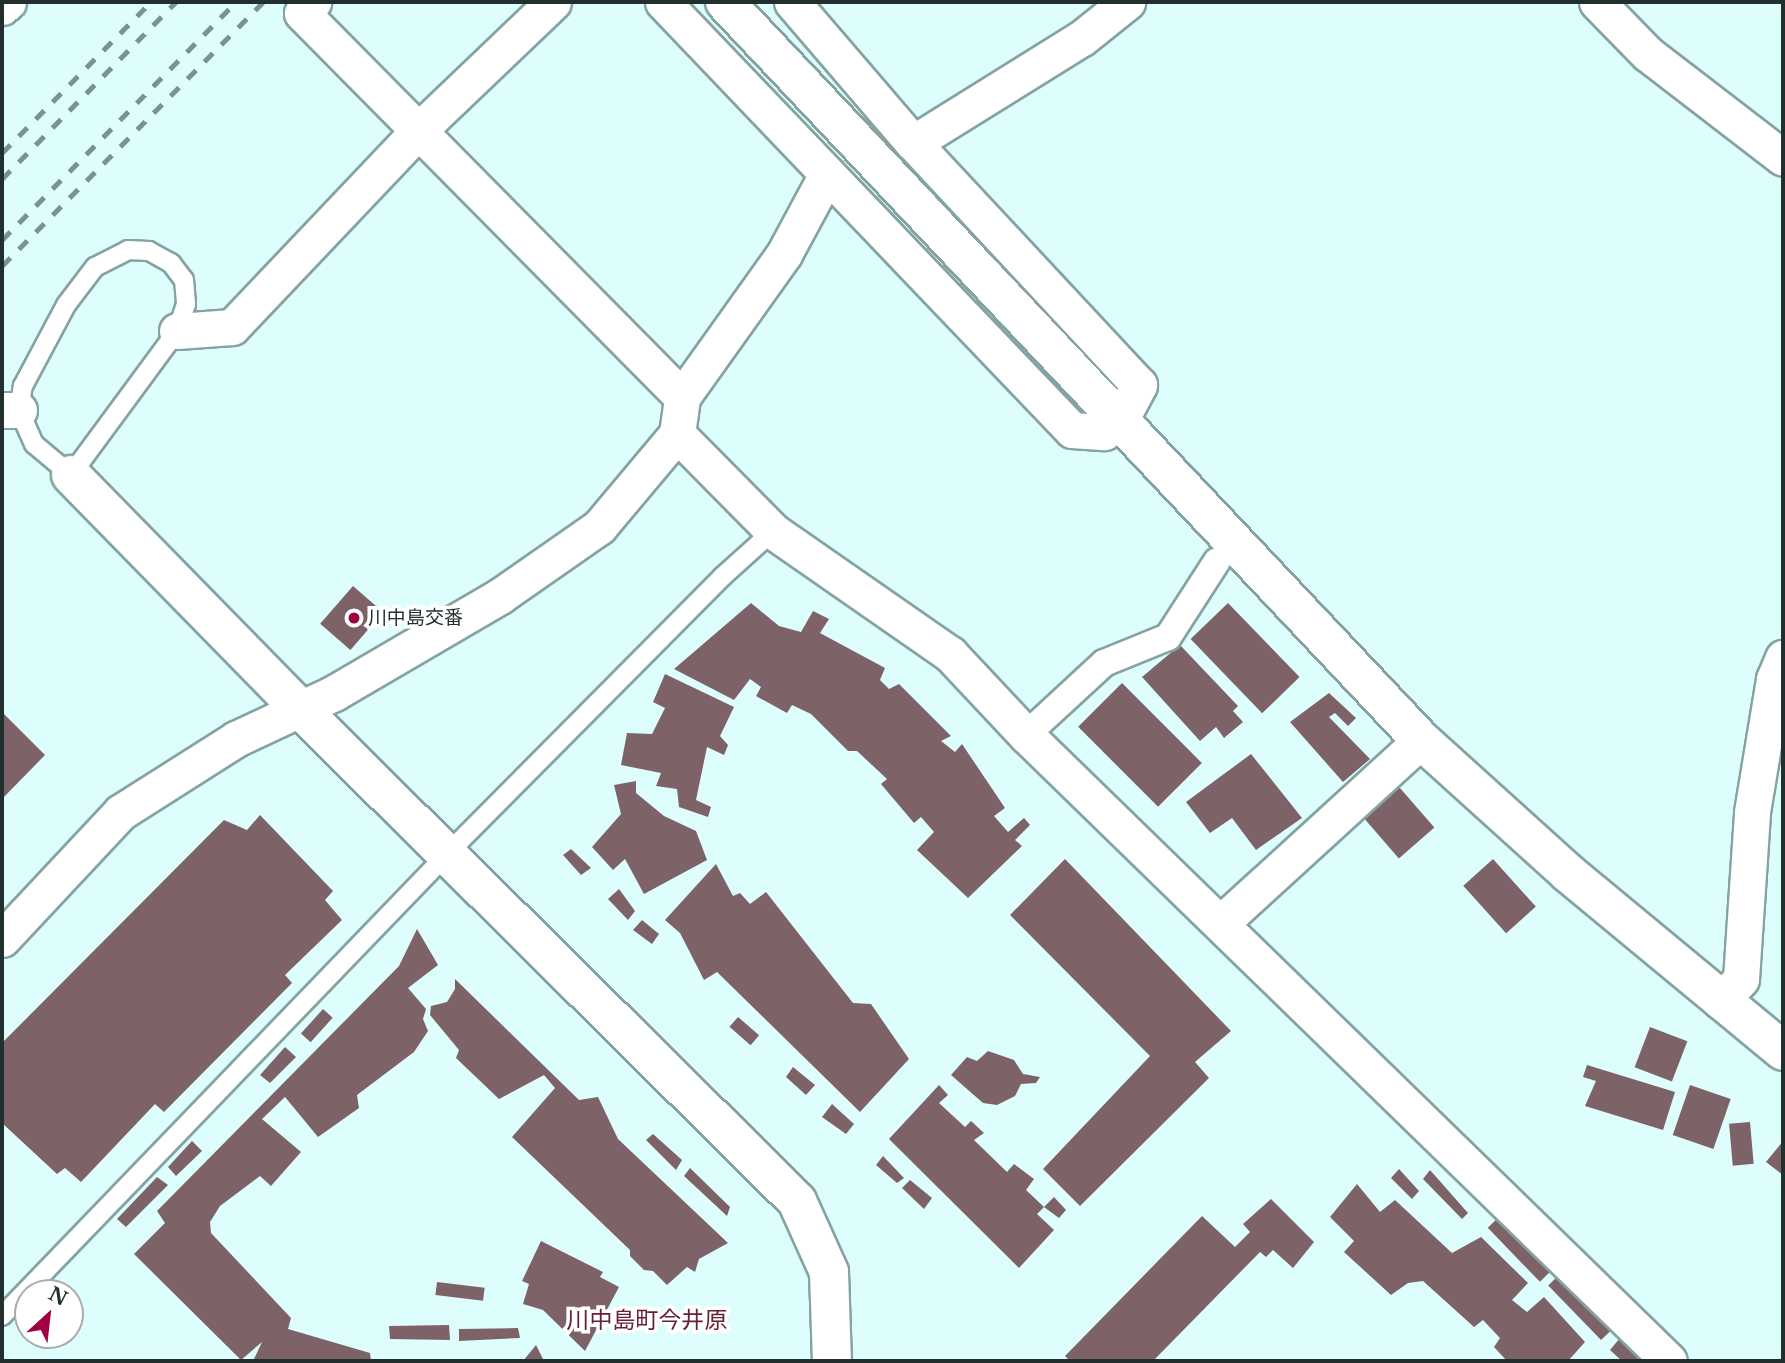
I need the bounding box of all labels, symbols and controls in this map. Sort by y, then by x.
place label: 川中島交番 [368,607,463,629]
marker: 川中島交番 [346,610,362,626]
north arrow [14,1279,84,1349]
text: N [45,1282,71,1311]
district label: 川中島町今井原 [567,1306,727,1334]

